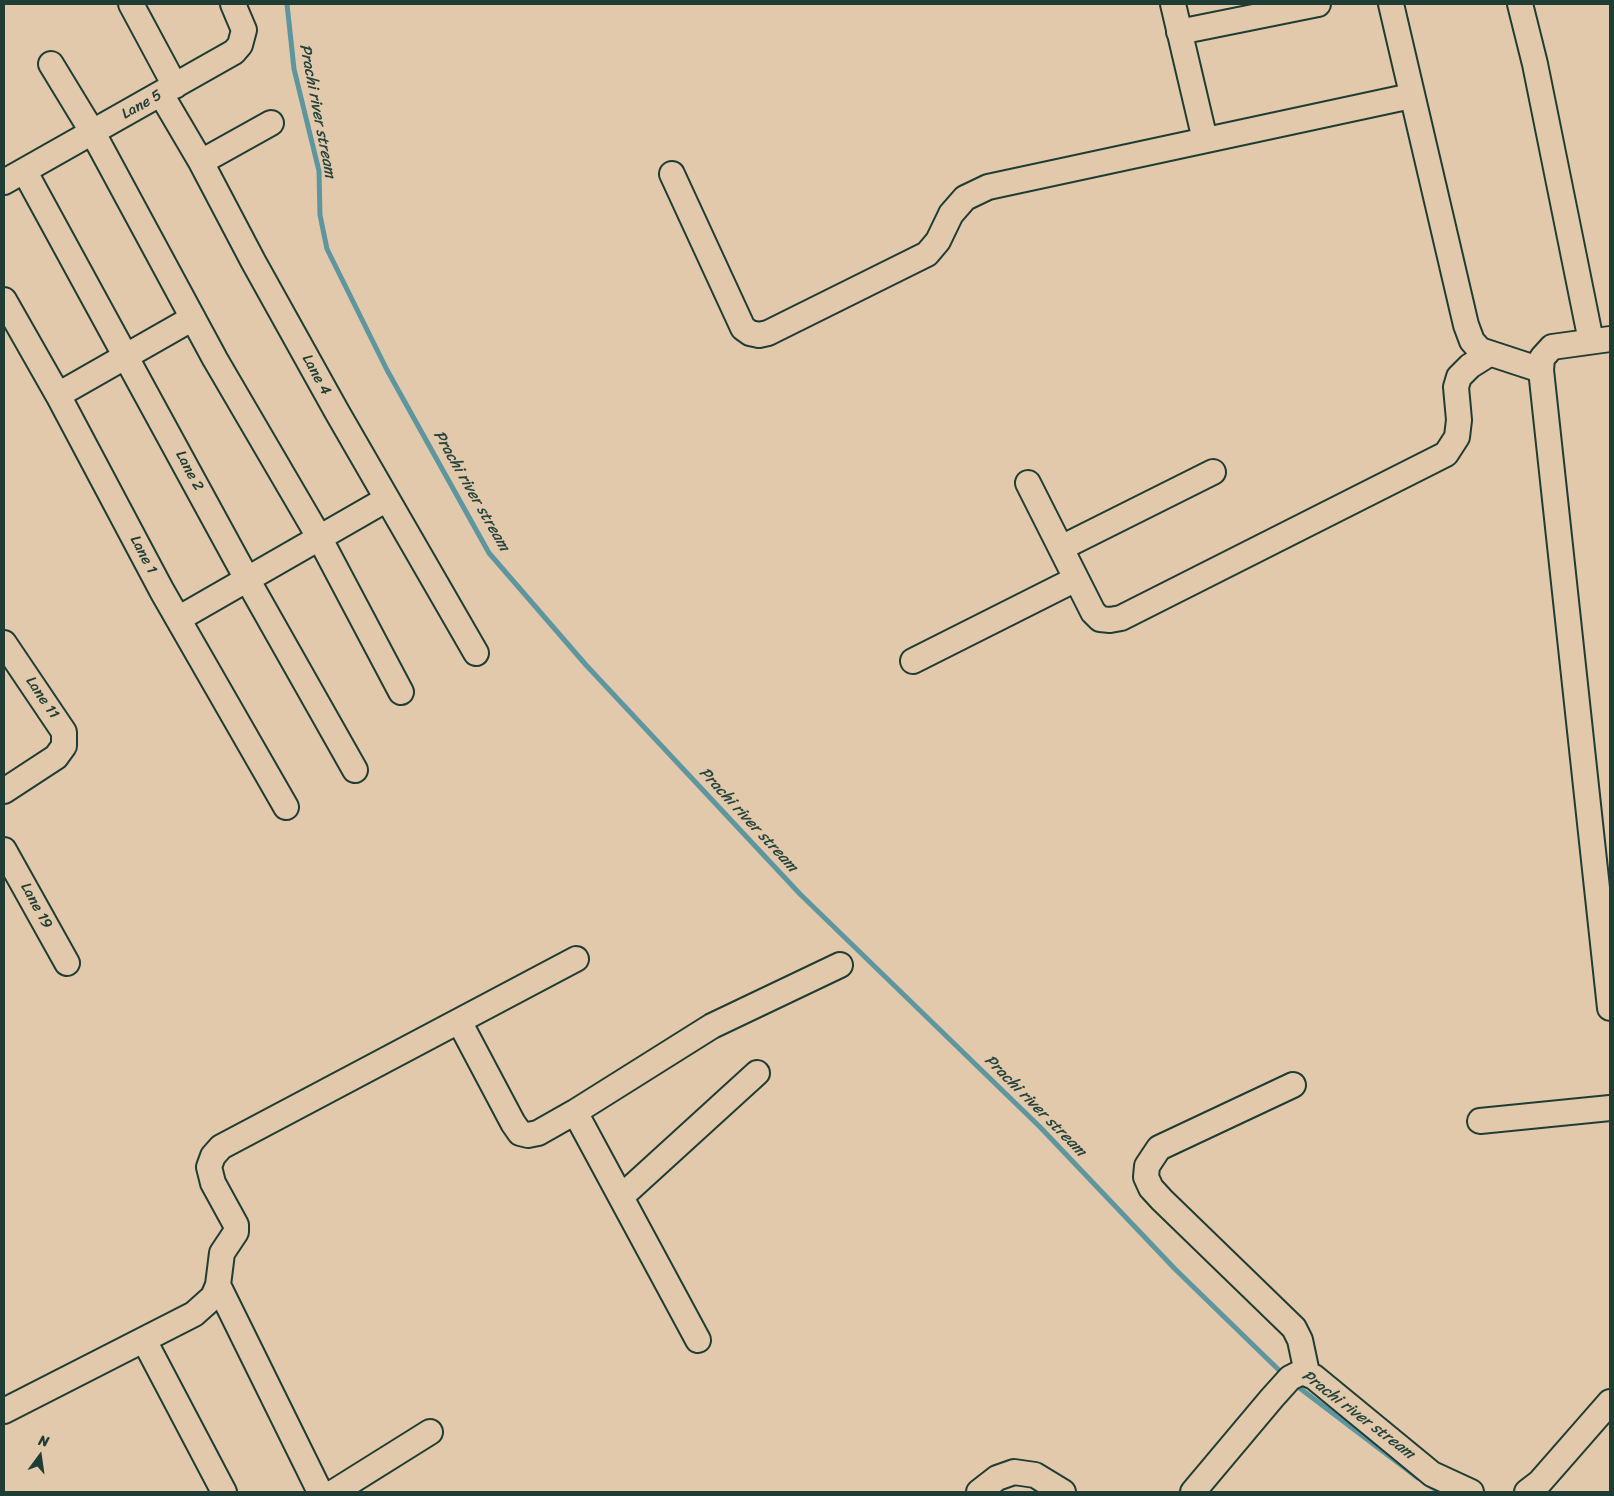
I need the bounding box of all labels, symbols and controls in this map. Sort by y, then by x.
water label: Prachi river stream [295,42,339,180]
street label: Lane 5 [119,86,165,124]
street label: Lane 4 [298,352,334,398]
water label: Prachi river stream [429,427,513,555]
street label: Lane 2 [171,448,207,494]
street label: Lane 1 [126,533,160,577]
street label: Lane 11 [21,673,63,723]
water label: Prachi river stream [695,764,801,876]
street label: Lane 19 [16,880,56,932]
water label: Prachi river stream [980,1051,1090,1161]
water label: Prachi river stream [1298,1366,1418,1464]
text: N [36,1428,51,1454]
north arrow [15,1431,65,1481]

